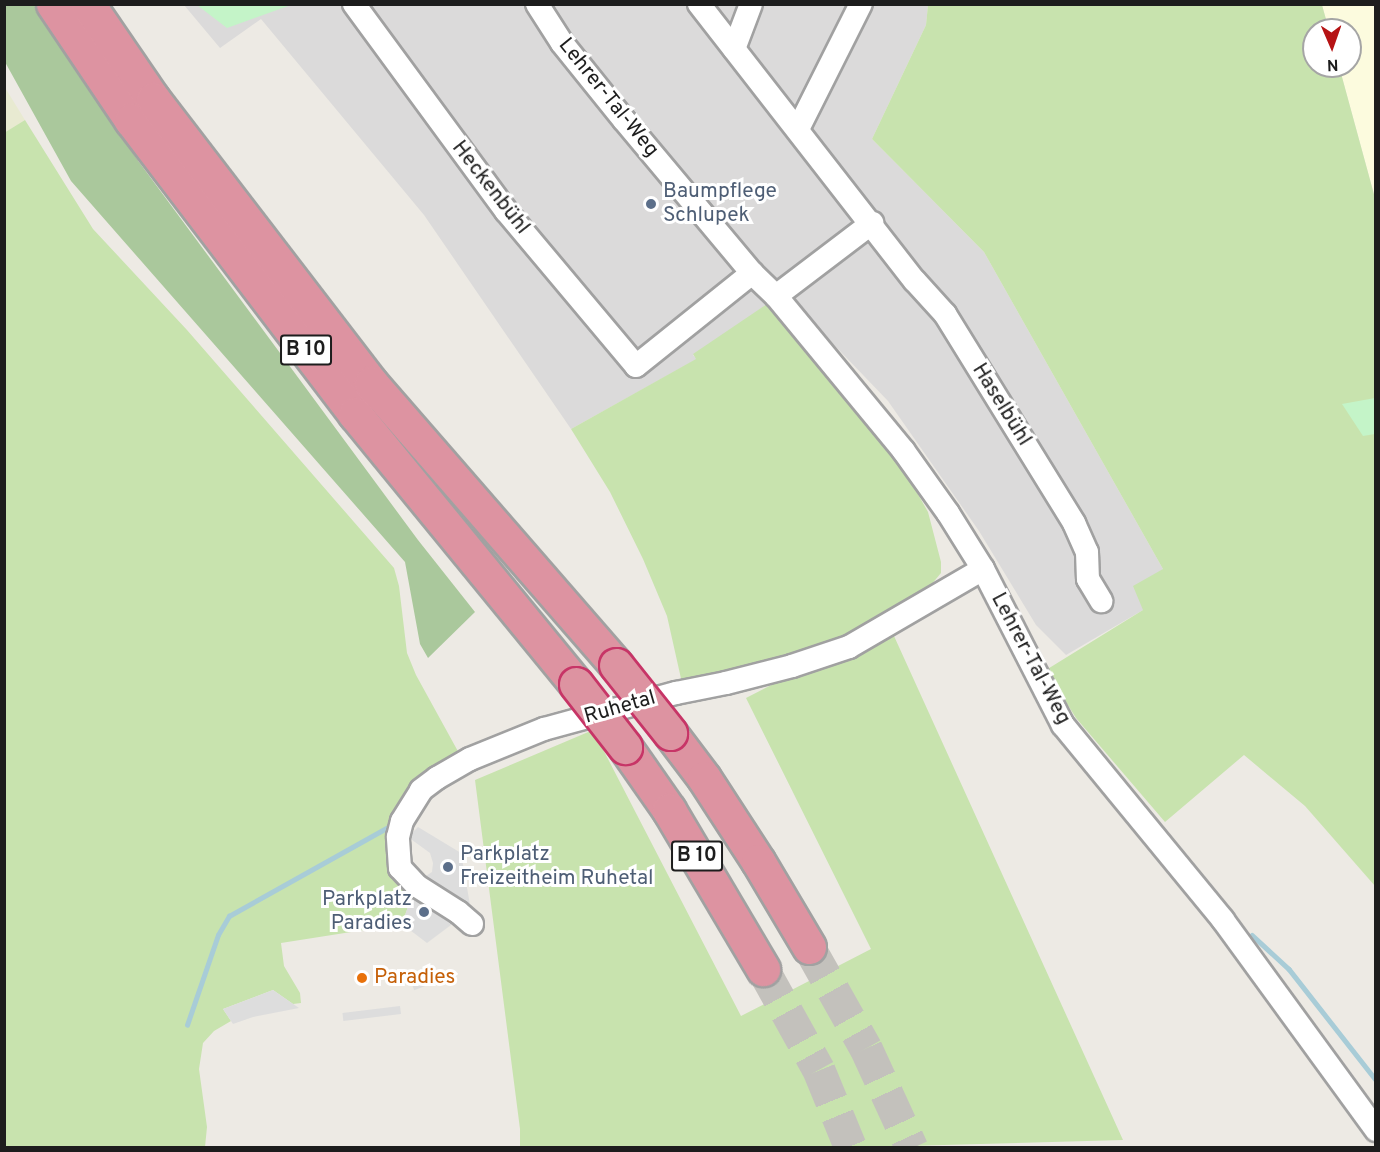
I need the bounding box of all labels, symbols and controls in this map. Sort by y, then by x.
north arrow [1302,18,1362,78]
street label: Lehrer-Tal-Weg [552,34,664,162]
text: N [1326,54,1339,74]
street label: Heckenbühl [446,136,534,240]
place label: Baumpflege Schlupek [663,179,777,229]
marker: Baumpflege Schlupek [644,197,658,211]
road number: B 10 [279,333,333,367]
street label: Haselbühl [966,359,1036,451]
street label: Lehrer-Tal-Weg [985,589,1075,729]
street label: Ruhetal [581,686,659,730]
road number: B 10 [670,839,724,873]
place label: Parkplatz Freizeitheim Ruhetal [460,842,654,892]
marker: Parkplatz Freizeitheim Ruhetal [441,860,455,874]
place label: Parkplatz Paradies [322,887,412,937]
marker: Parkplatz Paradies [417,905,431,919]
place label: Paradies [374,965,455,991]
marker: Paradies [355,971,369,985]

